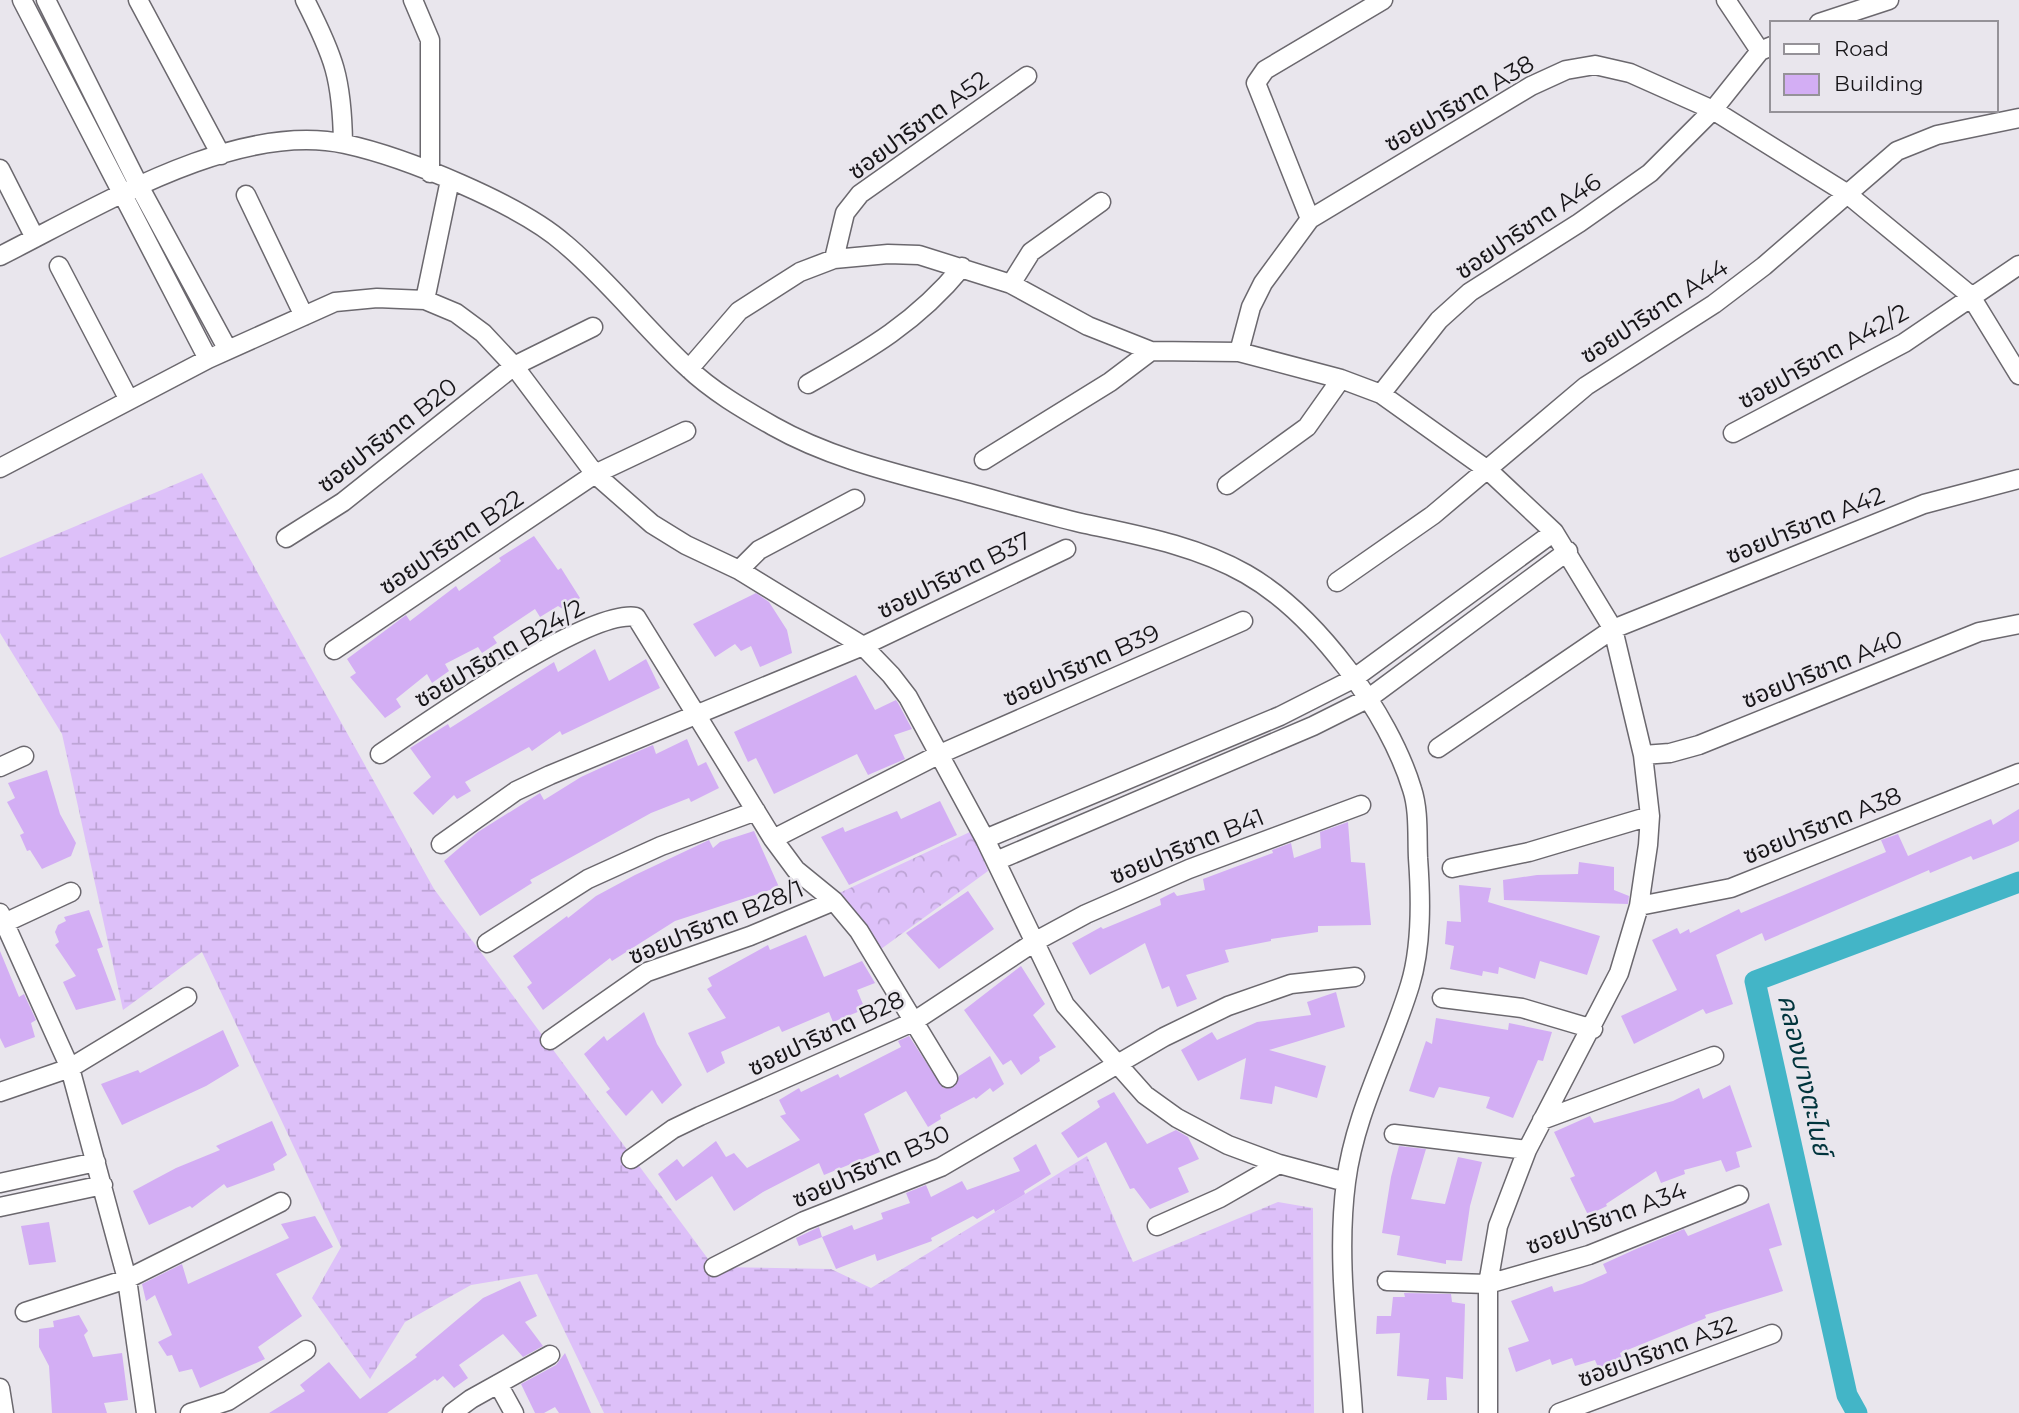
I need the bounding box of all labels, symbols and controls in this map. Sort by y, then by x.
legend [1770,21,1998,112]
text: Road [1834,36,1889,61]
street label: ซอยปาริชาต A38 [1379,48,1539,158]
street label: ซอยปาริชาต A52 [842,64,994,186]
text: Building [1834,71,1924,96]
street label: ซอยปาริชาต A46 [1450,167,1606,285]
street label: ซอยปาริชาต A44 [1575,252,1733,370]
street label: ซอยปาริชาต A42/2 [1733,297,1913,415]
street label: ซอยปาริชาต B20 [311,371,463,499]
street label: ซอยปาริชาต A42 [1722,480,1888,570]
street label: ซอยปาริชาต B22 [374,483,528,601]
street label: ซอยปาริชาต B37 [872,525,1036,625]
street label: ซอยปาริชาต B24/2 [409,593,589,713]
street label: ซอยปาริชาต B39 [998,618,1164,712]
street label: ซอยปาริชาต A40 [1738,624,1906,714]
street label: ซอยปาริชาต A38 [1739,780,1905,870]
street label: ซอยปาริชาต B41 [1106,802,1268,890]
street label: ซอยปาริชาต B28/1 [624,874,808,970]
street label: ซอยปาริชาต B28 [743,984,909,1082]
water label: คลองบางตะไนย์ [1771,991,1840,1164]
street label: ซอยปาริชาต B30 [788,1118,954,1214]
street label: ซอยปาริชาต A34 [1522,1175,1690,1260]
street label: ซอยปาริชาต A32 [1574,1309,1740,1393]

